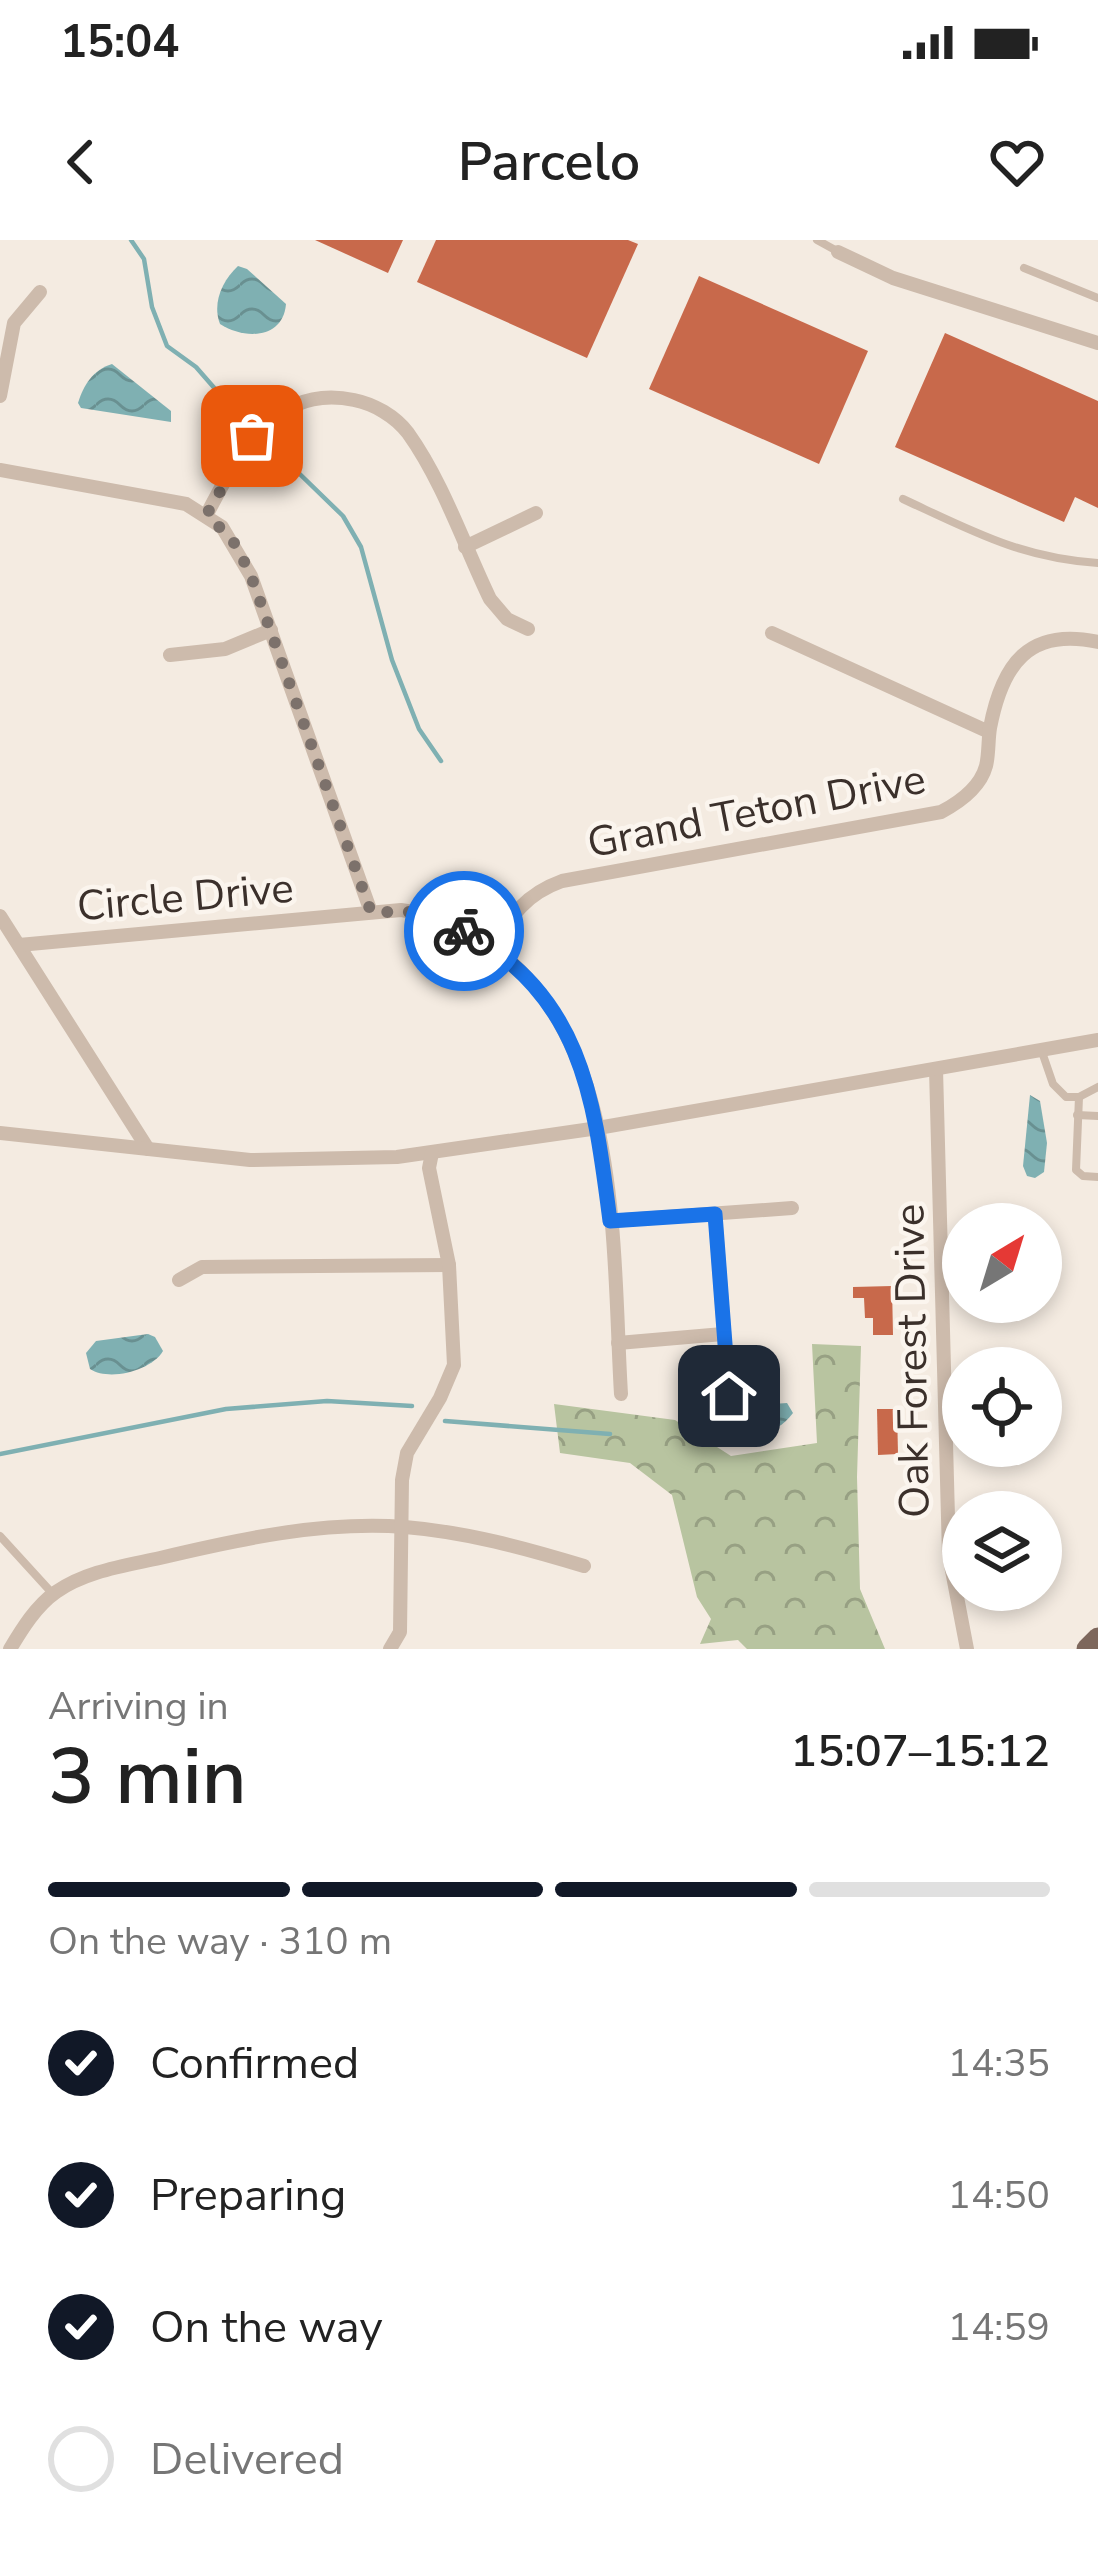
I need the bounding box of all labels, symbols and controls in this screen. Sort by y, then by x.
text: 15:04 [60,12,179,73]
text: Parcelo [458,125,640,199]
icon: back [48,129,114,195]
icon: heart [984,129,1050,195]
pin [201,385,303,487]
icon: bag [219,403,285,469]
street label: Grand Teton Drive [582,751,930,872]
street label: Circle Drive [74,860,296,935]
courier [404,871,524,991]
icon: bike [431,898,497,964]
street label: Oak Forest Drive [881,1203,944,1518]
north arrow [942,1203,1062,1323]
map controls [942,1203,1062,1611]
pin [678,1345,780,1447]
button: locate [942,1347,1062,1467]
icon: home [696,1363,762,1429]
button: layers [942,1491,1062,1611]
text: Arriving in [48,1680,229,1733]
text: 15:07–15:12 [790,1721,1050,1782]
text: 3 min [48,1724,247,1831]
text: On the way · 310 m [48,1915,392,1968]
icon: check [48,2030,114,2096]
text: Confirmed [150,2033,359,2094]
text: 14:35 [948,2037,1050,2090]
icon: check [48,2162,114,2228]
text: Preparing [150,2165,346,2226]
text: 14:50 [948,2169,1050,2222]
icon: check [48,2294,114,2360]
text: On the way [150,2297,383,2358]
text: 14:59 [948,2301,1050,2354]
text: Delivered [150,2429,344,2490]

